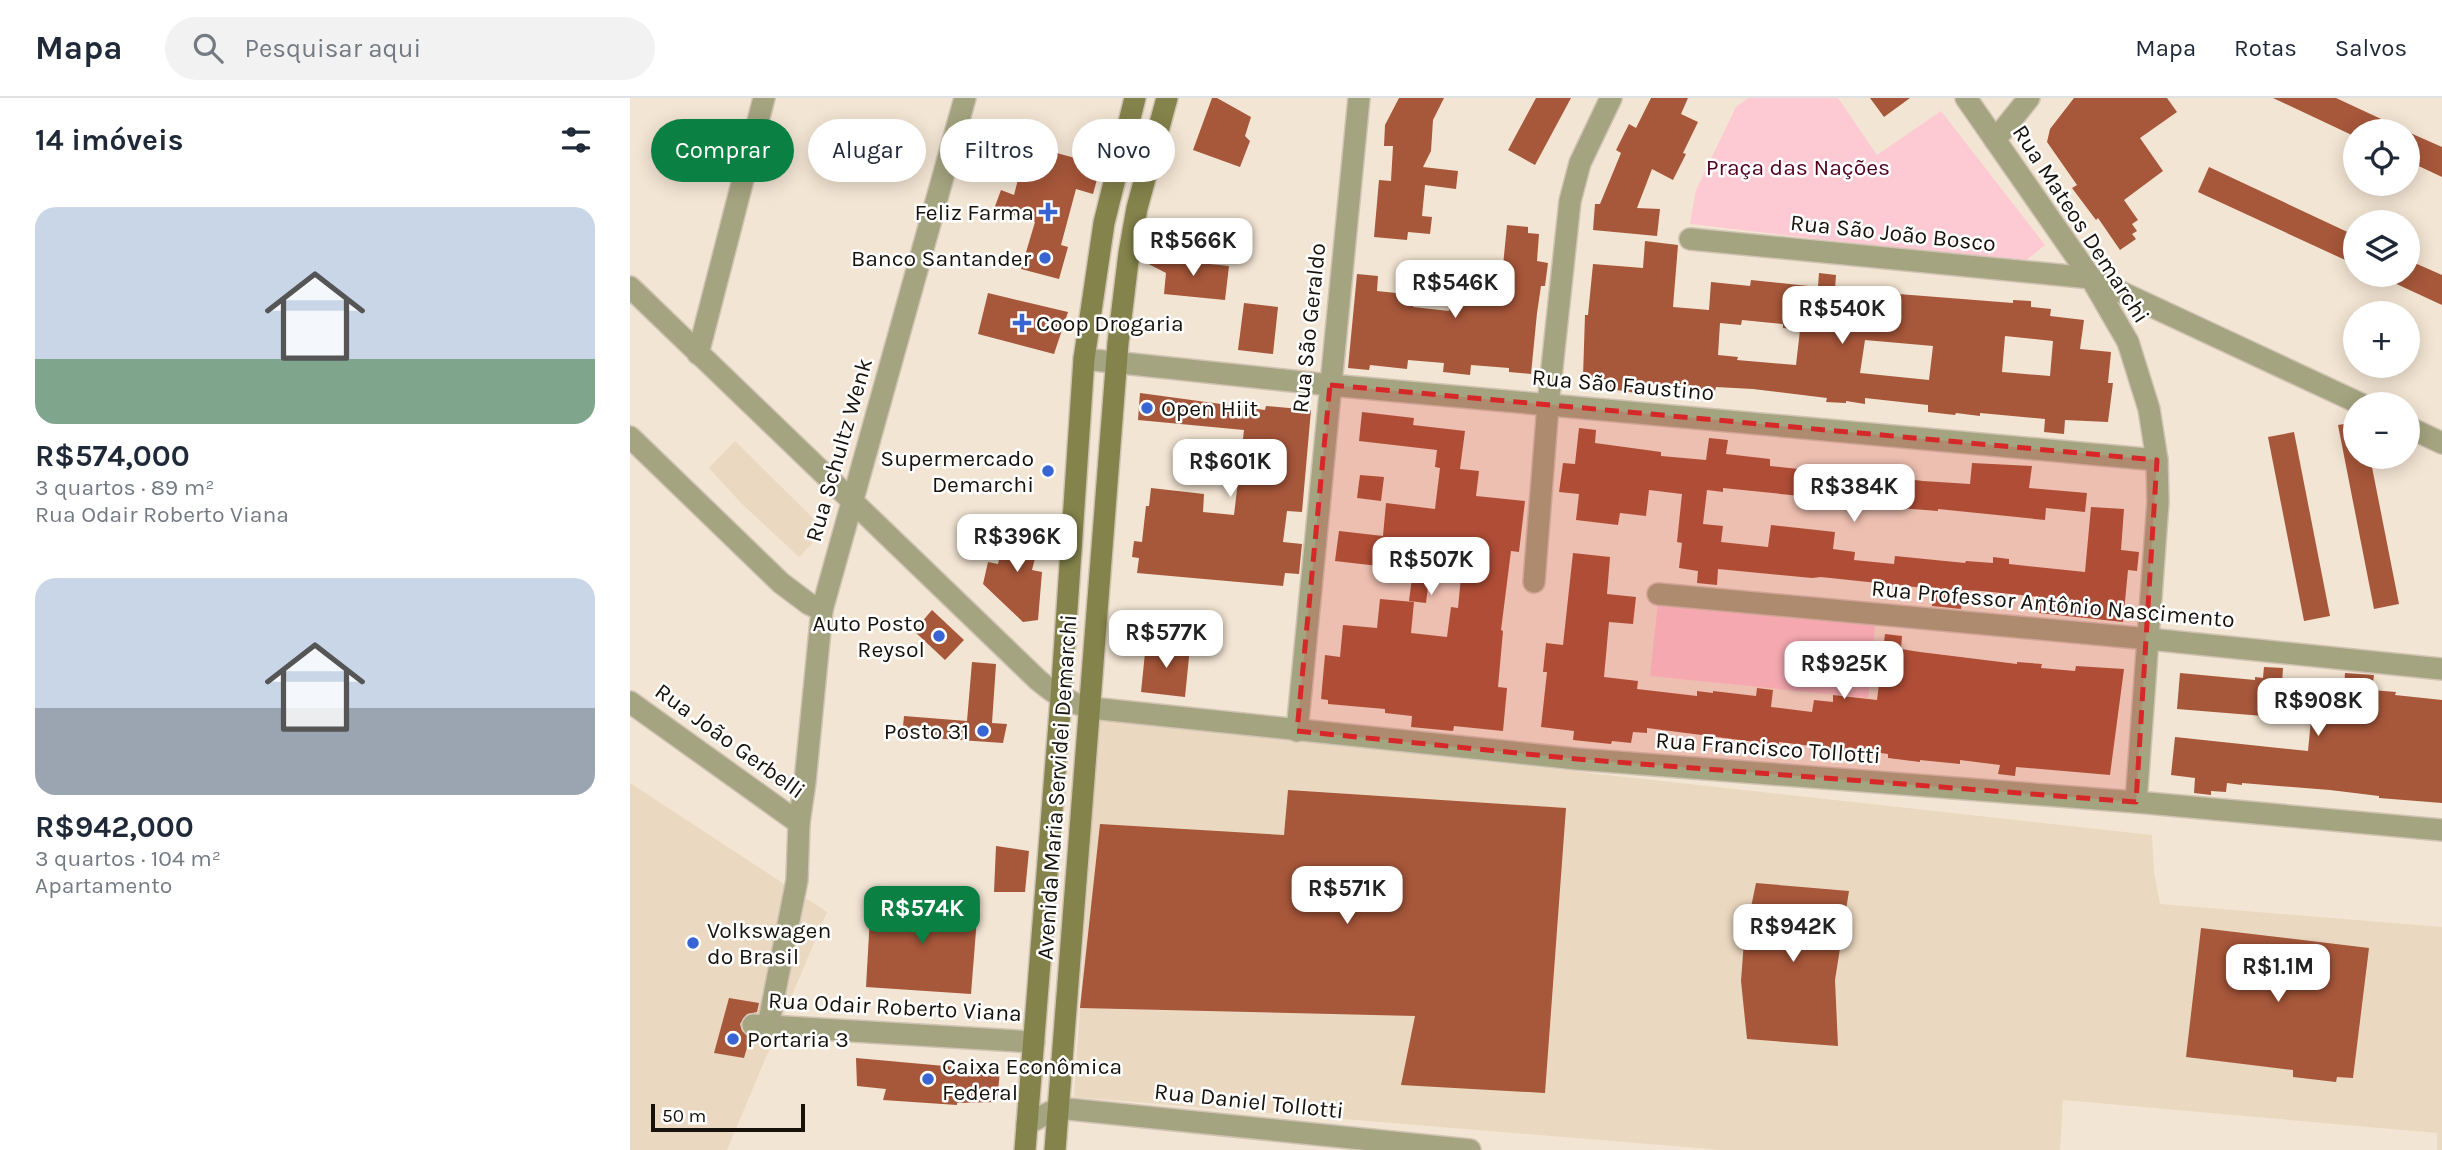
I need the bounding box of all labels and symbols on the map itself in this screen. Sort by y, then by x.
street label: Rua Mateos Demarchi [2007,120,2155,328]
park label: Praça das Nações [1706,154,1890,181]
place label: Feliz Farma [914,199,1034,226]
marker: Feliz Farma [1040,204,1056,220]
street label: Rua São João Bosco [1789,209,1997,257]
pin: R$566K [1136,218,1250,278]
street label: Rua São Geraldo [1287,242,1331,414]
place label: Banco Santander [851,245,1032,272]
marker: Banco Santander [1037,250,1053,266]
pin: R$546K [1398,260,1512,320]
pin: R$540K [1785,286,1899,346]
place label: Coop Drogaria [1036,310,1184,337]
marker: Coop Drogaria [1014,315,1030,331]
street label: Rua Schultz Wenk [800,355,878,545]
street label: Rua São Faustino [1531,364,1715,406]
place label: Open Hiit [1161,395,1259,422]
marker: Open Hiit [1139,400,1155,416]
pin: R$601K [1173,440,1287,499]
place label: Supermercado Demarchi [880,445,1034,498]
marker: Supermercado Demarchi [1040,463,1056,479]
pin: R$384K [1797,464,1911,524]
pin: R$396K [960,514,1074,574]
pin: R$507K [1374,538,1488,597]
street label: Rua Professor Antônio Nascimento [1870,575,2236,633]
place label: Auto Posto Reysol [813,610,925,663]
pin: R$577K [1109,610,1223,670]
street label: Avenida Maria Servidei Demarchi [1031,613,1083,961]
marker: Auto Posto Reysol [931,628,947,644]
pin: R$925K [1787,642,1901,701]
street label: Rua João Gerbelli [650,678,810,804]
pin: R$908K [2261,678,2375,738]
place label: Posto 31 [884,718,969,745]
marker: Posto 31 [975,723,991,739]
street label: Rua Francisco Tollotti [1655,727,1881,769]
pin: R$571K [1290,866,1404,926]
pin: R$574K [865,886,979,946]
pin: R$942K [1736,904,1850,964]
place label: Volkswagen do Brasil [707,917,831,970]
marker: Volkswagen do Brasil [685,935,701,951]
pin: R$1.1M [2221,944,2335,1004]
street label: Rua Odair Roberto Viana [767,987,1023,1027]
place label: Portaria 3 [747,1026,849,1053]
marker: Portaria 3 [725,1031,741,1047]
place label: Caixa Econômica Federal [942,1053,1122,1106]
marker: Caixa Econômica Federal [920,1071,936,1087]
street label: Rua Daniel Tollotti [1153,1078,1345,1124]
scale bar [651,1101,805,1133]

